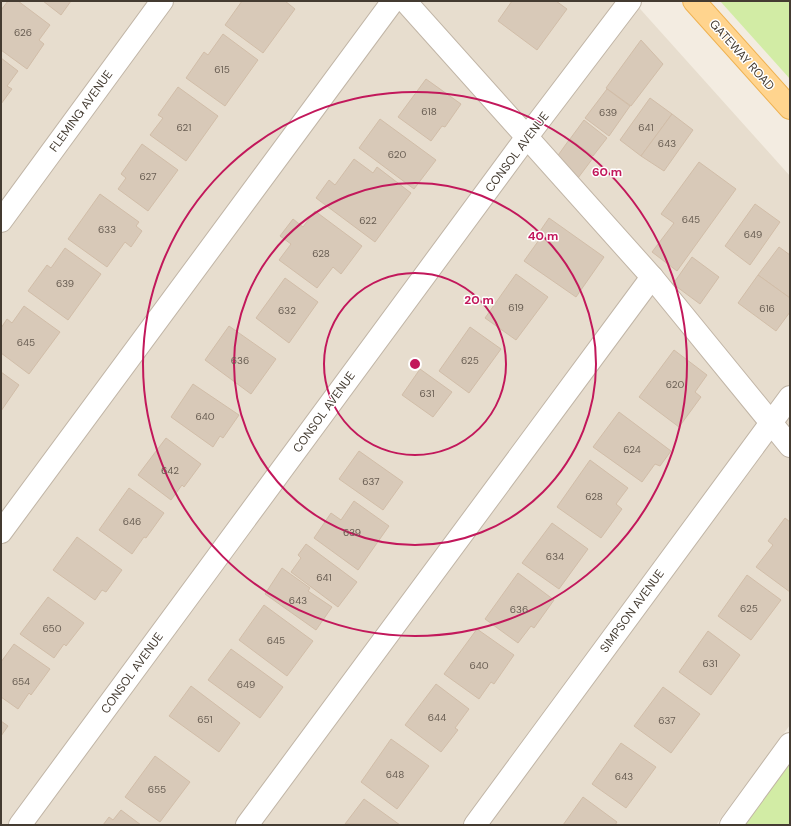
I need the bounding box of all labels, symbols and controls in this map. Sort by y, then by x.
street label: GATEWAY ROAD [706,16,778,94]
house number: 626 [14,26,32,39]
house number: 615 [214,63,230,76]
street label: FLEMING AVENUE [46,67,116,155]
house number: 618 [421,105,437,118]
house number: 639 [599,106,617,119]
street label: CONSOL AVENUE [482,108,553,195]
house number: 621 [177,121,191,134]
house number: 641 [638,121,654,134]
house number: 643 [658,137,676,150]
house number: 620 [388,148,406,161]
text: 60 m [592,164,622,180]
house number: 627 [140,170,156,183]
house number: 645 [682,213,700,226]
house number: 622 [359,214,377,227]
house number: 633 [98,223,116,236]
text: 40 m [528,228,558,244]
house number: 649 [744,228,762,241]
house number: 628 [312,247,330,260]
house number: 639 [56,277,74,290]
text: 20 m [464,292,494,308]
house number: 619 [508,301,524,314]
house number: 616 [759,302,775,315]
house number: 632 [278,304,296,317]
house number: 645 [17,336,35,349]
house number: 636 [231,354,249,367]
house number: 625 [461,354,479,367]
centre of rings [408,357,422,371]
street label: CONSOL AVENUE [289,368,359,456]
house number: 620 [666,378,684,391]
house number: 631 [419,387,435,400]
house number: 640 [195,410,215,423]
house number: 624 [623,443,641,456]
house number: 642 [161,464,179,477]
house number: 637 [362,475,380,488]
house number: 628 [585,490,603,503]
house number: 646 [123,515,141,528]
house number: 639 [343,526,361,539]
house number: 634 [546,550,564,563]
street label: SIMPSON AVENUE [596,566,668,656]
house number: 641 [316,571,332,584]
house number: 643 [289,594,307,607]
house number: 625 [740,602,758,615]
house number: 636 [510,603,528,616]
house number: 650 [42,622,62,635]
street label: CONSOL AVENUE [97,629,167,717]
house number: 645 [267,634,285,647]
house number: 631 [702,657,718,670]
house number: 640 [469,659,489,672]
house number: 654 [12,675,30,688]
house number: 649 [237,678,255,691]
house number: 644 [428,711,446,724]
house number: 651 [197,713,213,726]
house number: 637 [658,714,676,727]
house number: 648 [386,768,404,781]
house number: 643 [615,770,633,783]
house number: 655 [148,783,166,796]

